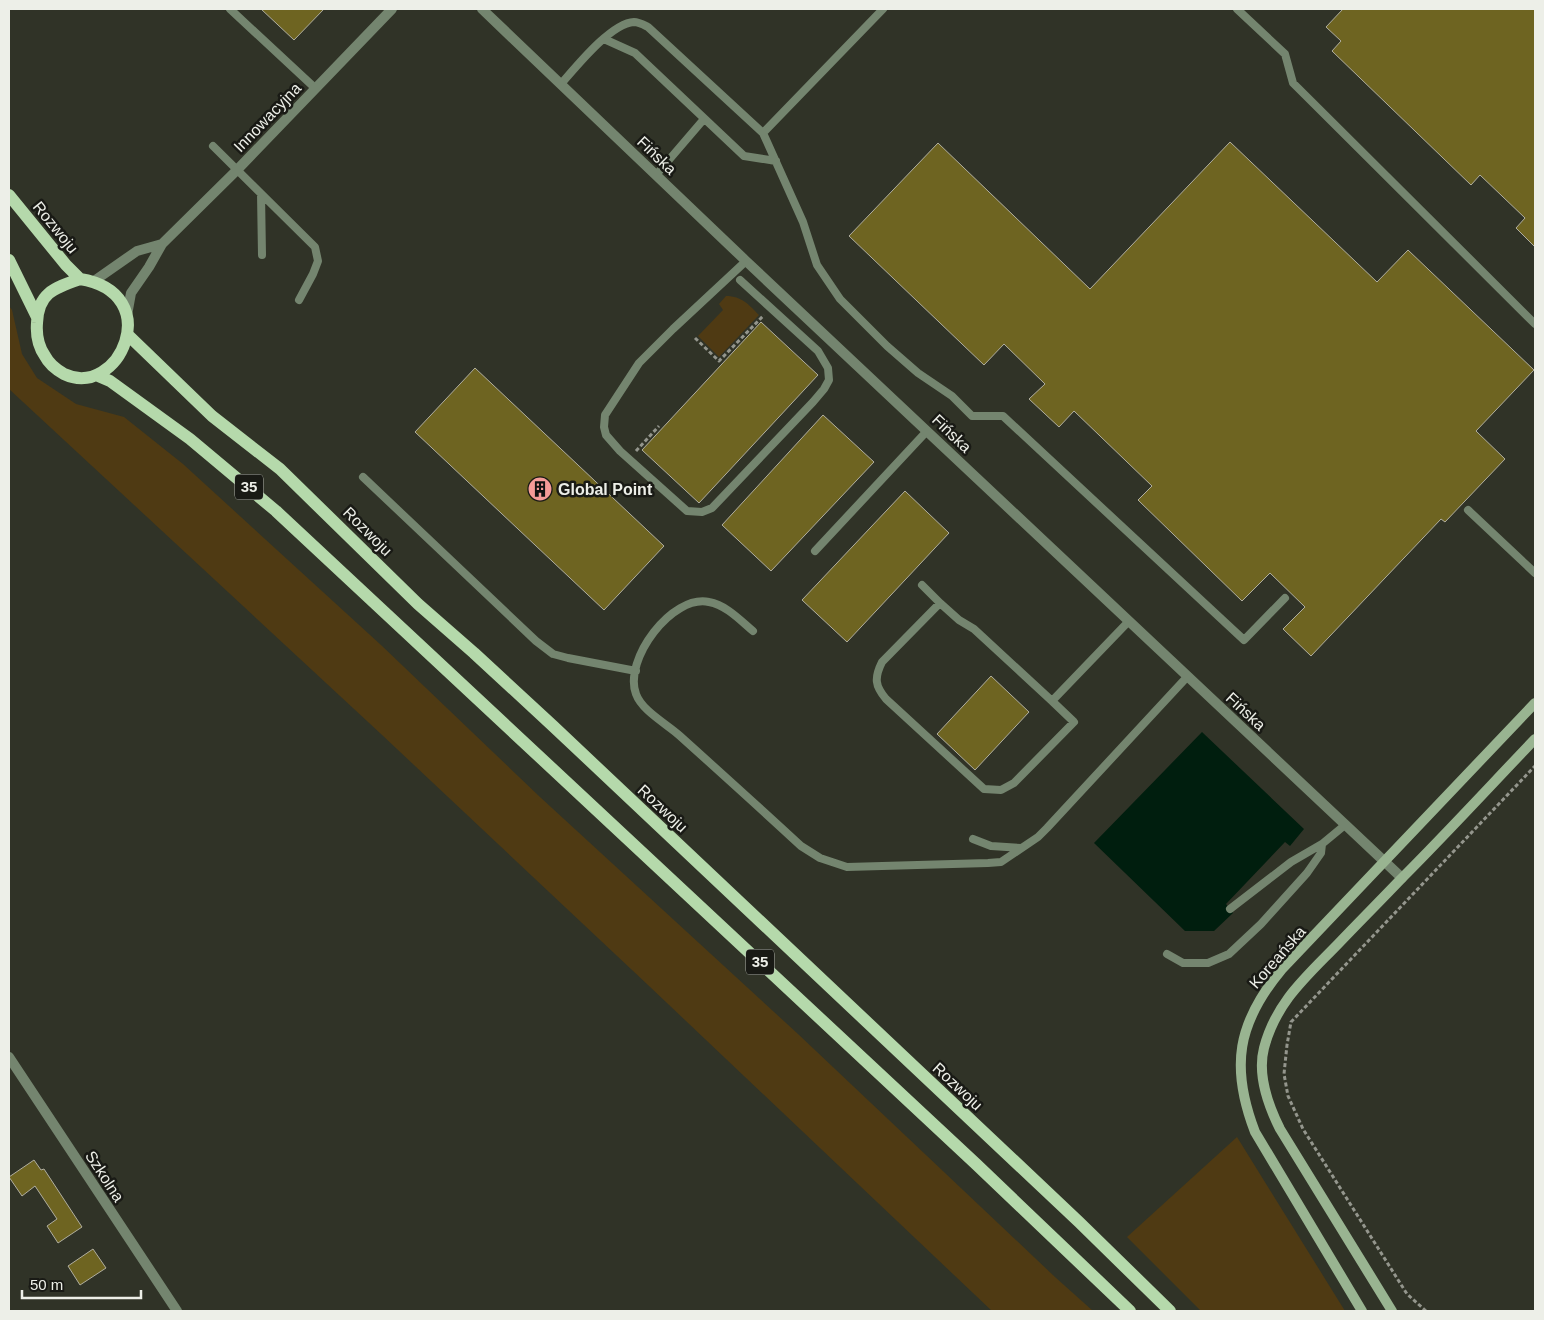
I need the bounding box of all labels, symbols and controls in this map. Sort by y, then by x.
street label: Innowacyjna [230,79,304,155]
street label: Fińska [634,133,680,178]
street label: Rozwoju [30,198,82,257]
street label: Fińska [929,411,975,456]
road number: 35 [235,474,263,500]
building icon: Global Point [527,476,553,502]
place label: Global Point [558,481,653,498]
street label: Rozwoju [340,504,395,559]
street label: Fińska [1223,689,1269,734]
street label: Rozwoju [634,781,691,836]
street label: Koreańska [1246,923,1309,992]
road number: 35 [746,950,774,974]
street label: Rozwoju [929,1059,986,1114]
street label: Szkolna [82,1148,127,1205]
scale bar [22,1268,141,1300]
text: 50 m [30,1276,63,1293]

